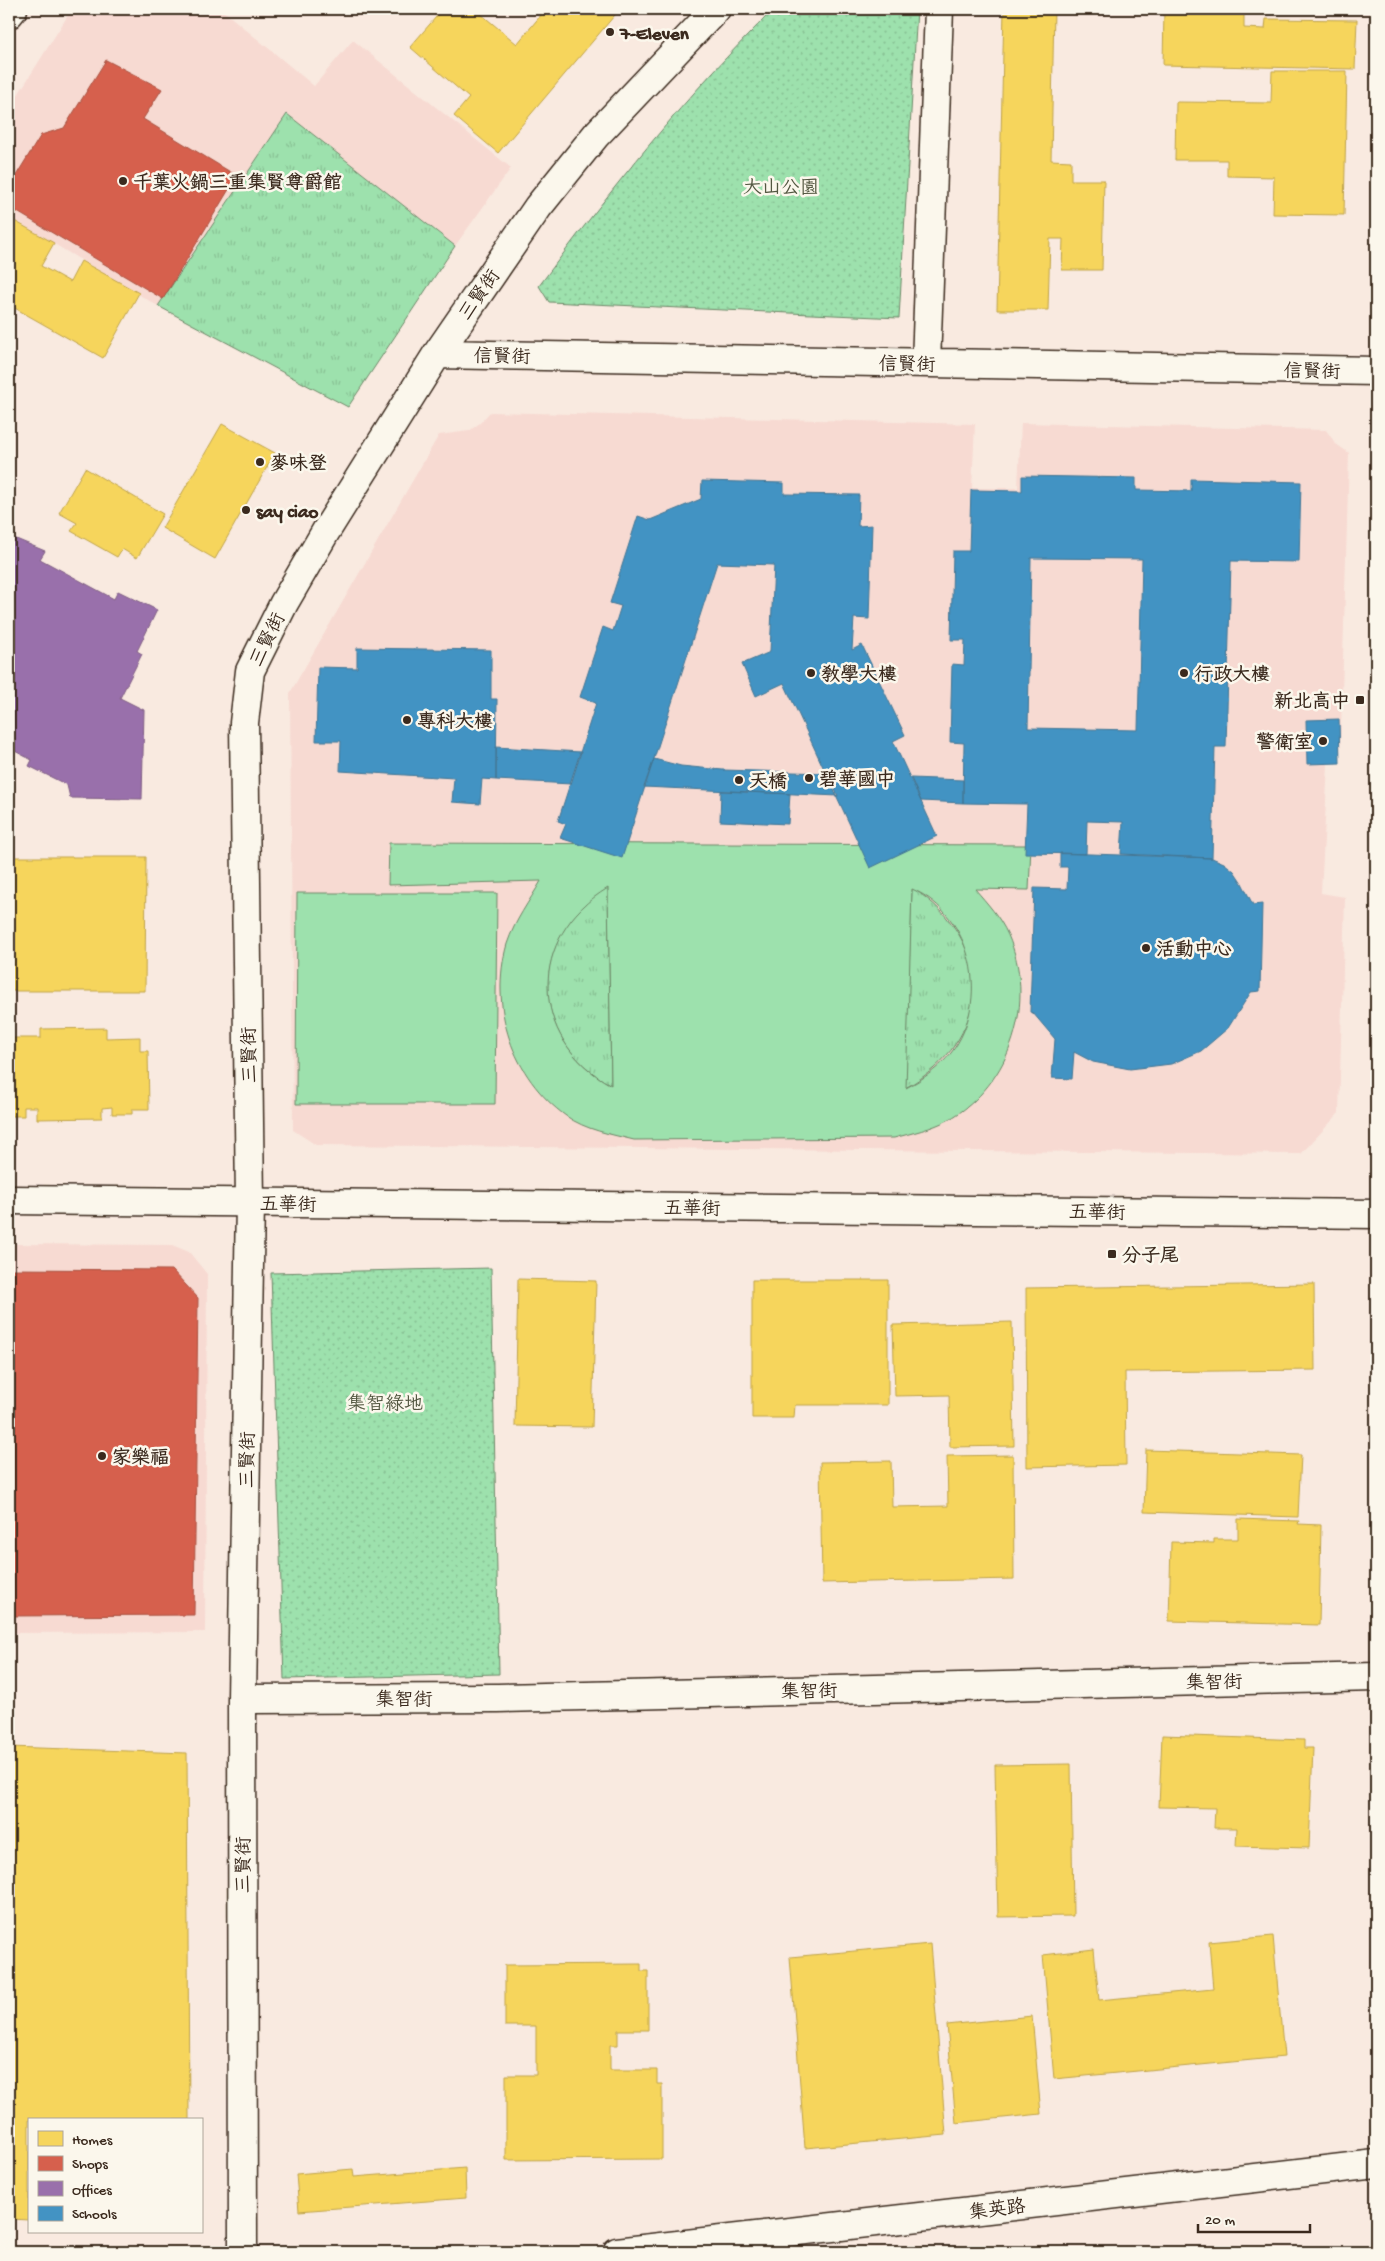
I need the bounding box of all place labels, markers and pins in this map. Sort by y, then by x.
place label: 7-Eleven [619,24,690,47]
marker: 7-Eleven [604,26,616,38]
place label: 千葉火鍋三重集賢尊爵館 [133,172,342,196]
marker: 千葉火鍋三重集賢尊爵館 [117,175,129,187]
place label: 麥味登 [270,453,327,477]
marker: 麥味登 [254,456,266,468]
place label: say ciao [256,502,319,525]
marker: say ciao [240,504,252,516]
place label: 教學大樓 [821,664,897,688]
place label: 行政大樓 [1194,664,1270,688]
marker: 教學大樓 [805,667,817,679]
marker: 行政大樓 [1178,667,1190,679]
place label: 新北高中 [1274,691,1350,715]
marker: 新北高中 [1354,694,1366,706]
place label: 專科大樓 [417,711,493,735]
marker: 專科大樓 [401,714,413,726]
place label: 警衛室 [1256,732,1313,756]
marker: 警衛室 [1317,735,1329,747]
place label: 碧華國中 [819,769,895,793]
place label: 天橋 [749,771,787,795]
marker: 碧華國中 [803,772,815,784]
marker: 天橋 [733,774,745,786]
place label: 活動中心 [1156,939,1232,963]
marker: 活動中心 [1140,942,1152,954]
place label: 分子尾 [1122,1245,1179,1269]
marker: 分子尾 [1106,1248,1118,1260]
place label: 家樂福 [112,1447,169,1471]
marker: 家樂福 [96,1450,108,1462]

